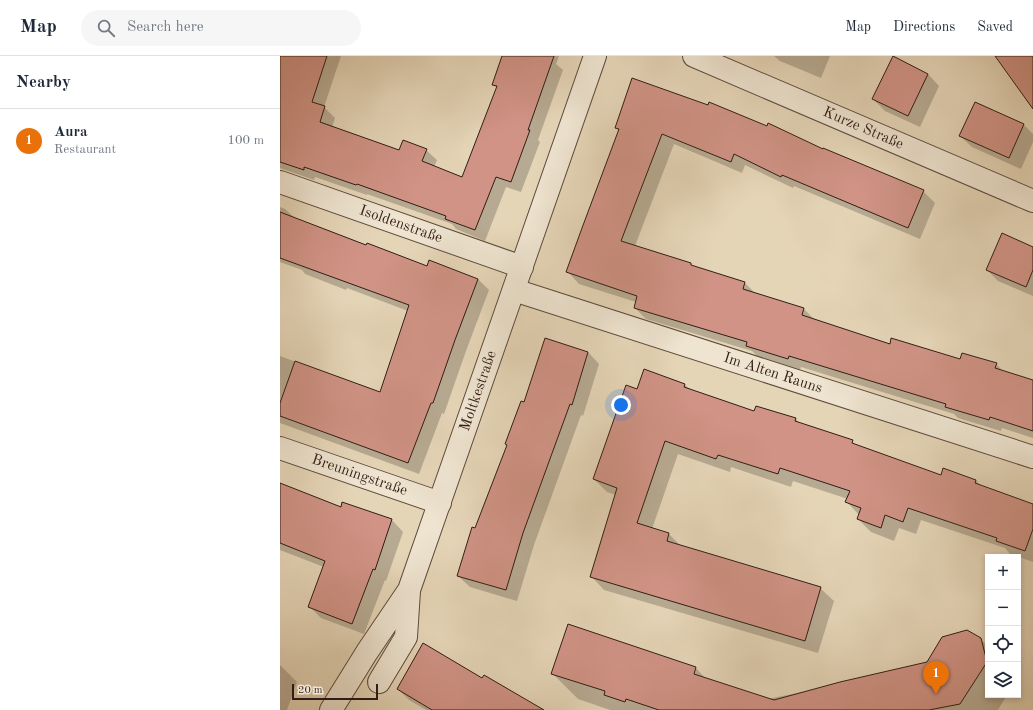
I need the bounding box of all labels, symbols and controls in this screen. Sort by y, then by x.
search box [81,10,361,46]
icon: search [95,17,117,39]
text: Map [20,18,57,37]
text: Search here [127,20,204,35]
text: Map [845,20,871,34]
text: Directions [893,20,955,34]
text: Saved [977,20,1013,34]
text: Nearby [16,74,71,91]
street label: Kurze Straße [821,105,906,152]
text: Aura [54,125,88,140]
text: 1 [25,134,33,147]
text: 100 m [227,134,264,147]
text: Restaurant [54,143,116,156]
street label: Isoldenstraße [357,203,444,246]
street label: Moltkestraße [457,349,499,433]
street label: Im Alten Rauns [722,350,824,396]
your location [611,395,631,415]
street label: Breuningstraße [310,452,409,499]
map controls [985,554,1021,698]
button: + [985,554,1021,590]
button: − [985,590,1021,626]
button: locate [985,626,1021,662]
pin: 1 [923,661,949,694]
button: layers [985,662,1021,698]
scale bar [292,682,378,701]
text: 20 m [298,685,323,696]

